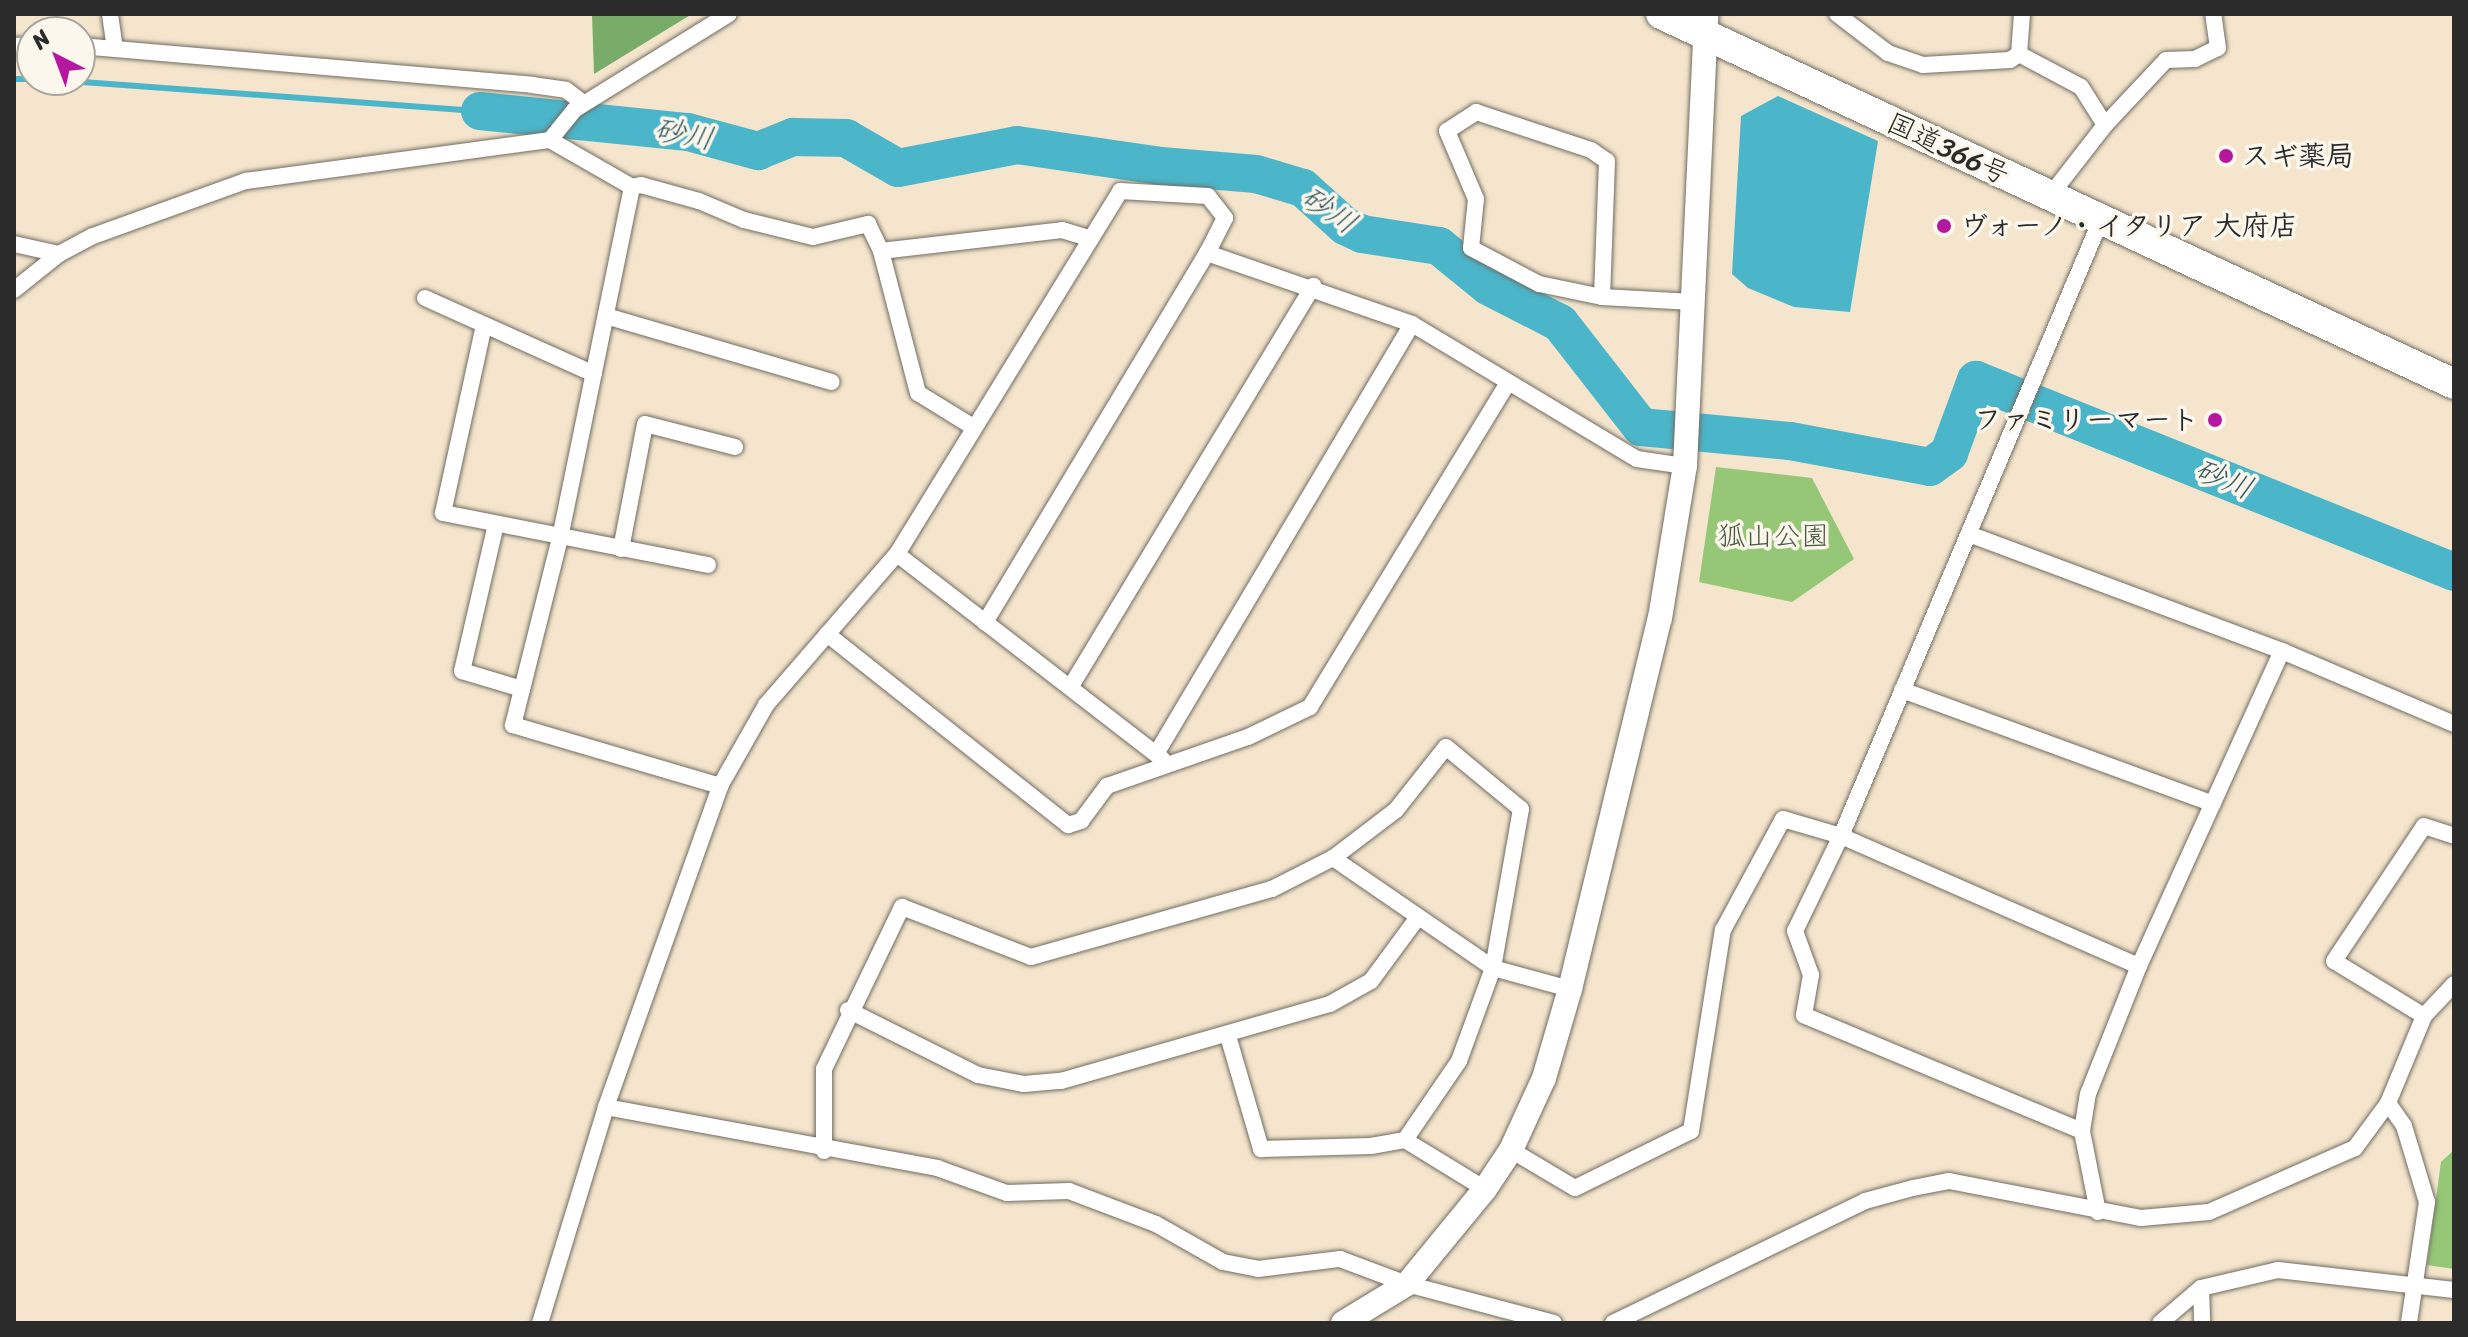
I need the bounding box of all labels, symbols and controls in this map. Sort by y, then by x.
north arrow [16,16,96,96]
text: N [22,20,60,59]
street label: 国道366号 [1881,106,2015,192]
water label: 砂川 [651,111,717,157]
place label: スギ薬局 [2242,139,2354,173]
marker: スギ薬局 [2217,147,2235,165]
water label: 砂川 [1294,178,1364,242]
place label: ヴォーノ・イタリア 大府店 [1960,209,2303,243]
marker: ヴォーノ・イタリア 大府店 [1935,217,1953,235]
place label: ファミリーマート [1975,403,2199,437]
marker: ファミリーマート [2206,411,2224,429]
water label: 砂川 [2189,451,2259,507]
park label: 狐山公園 [1717,519,1829,553]

